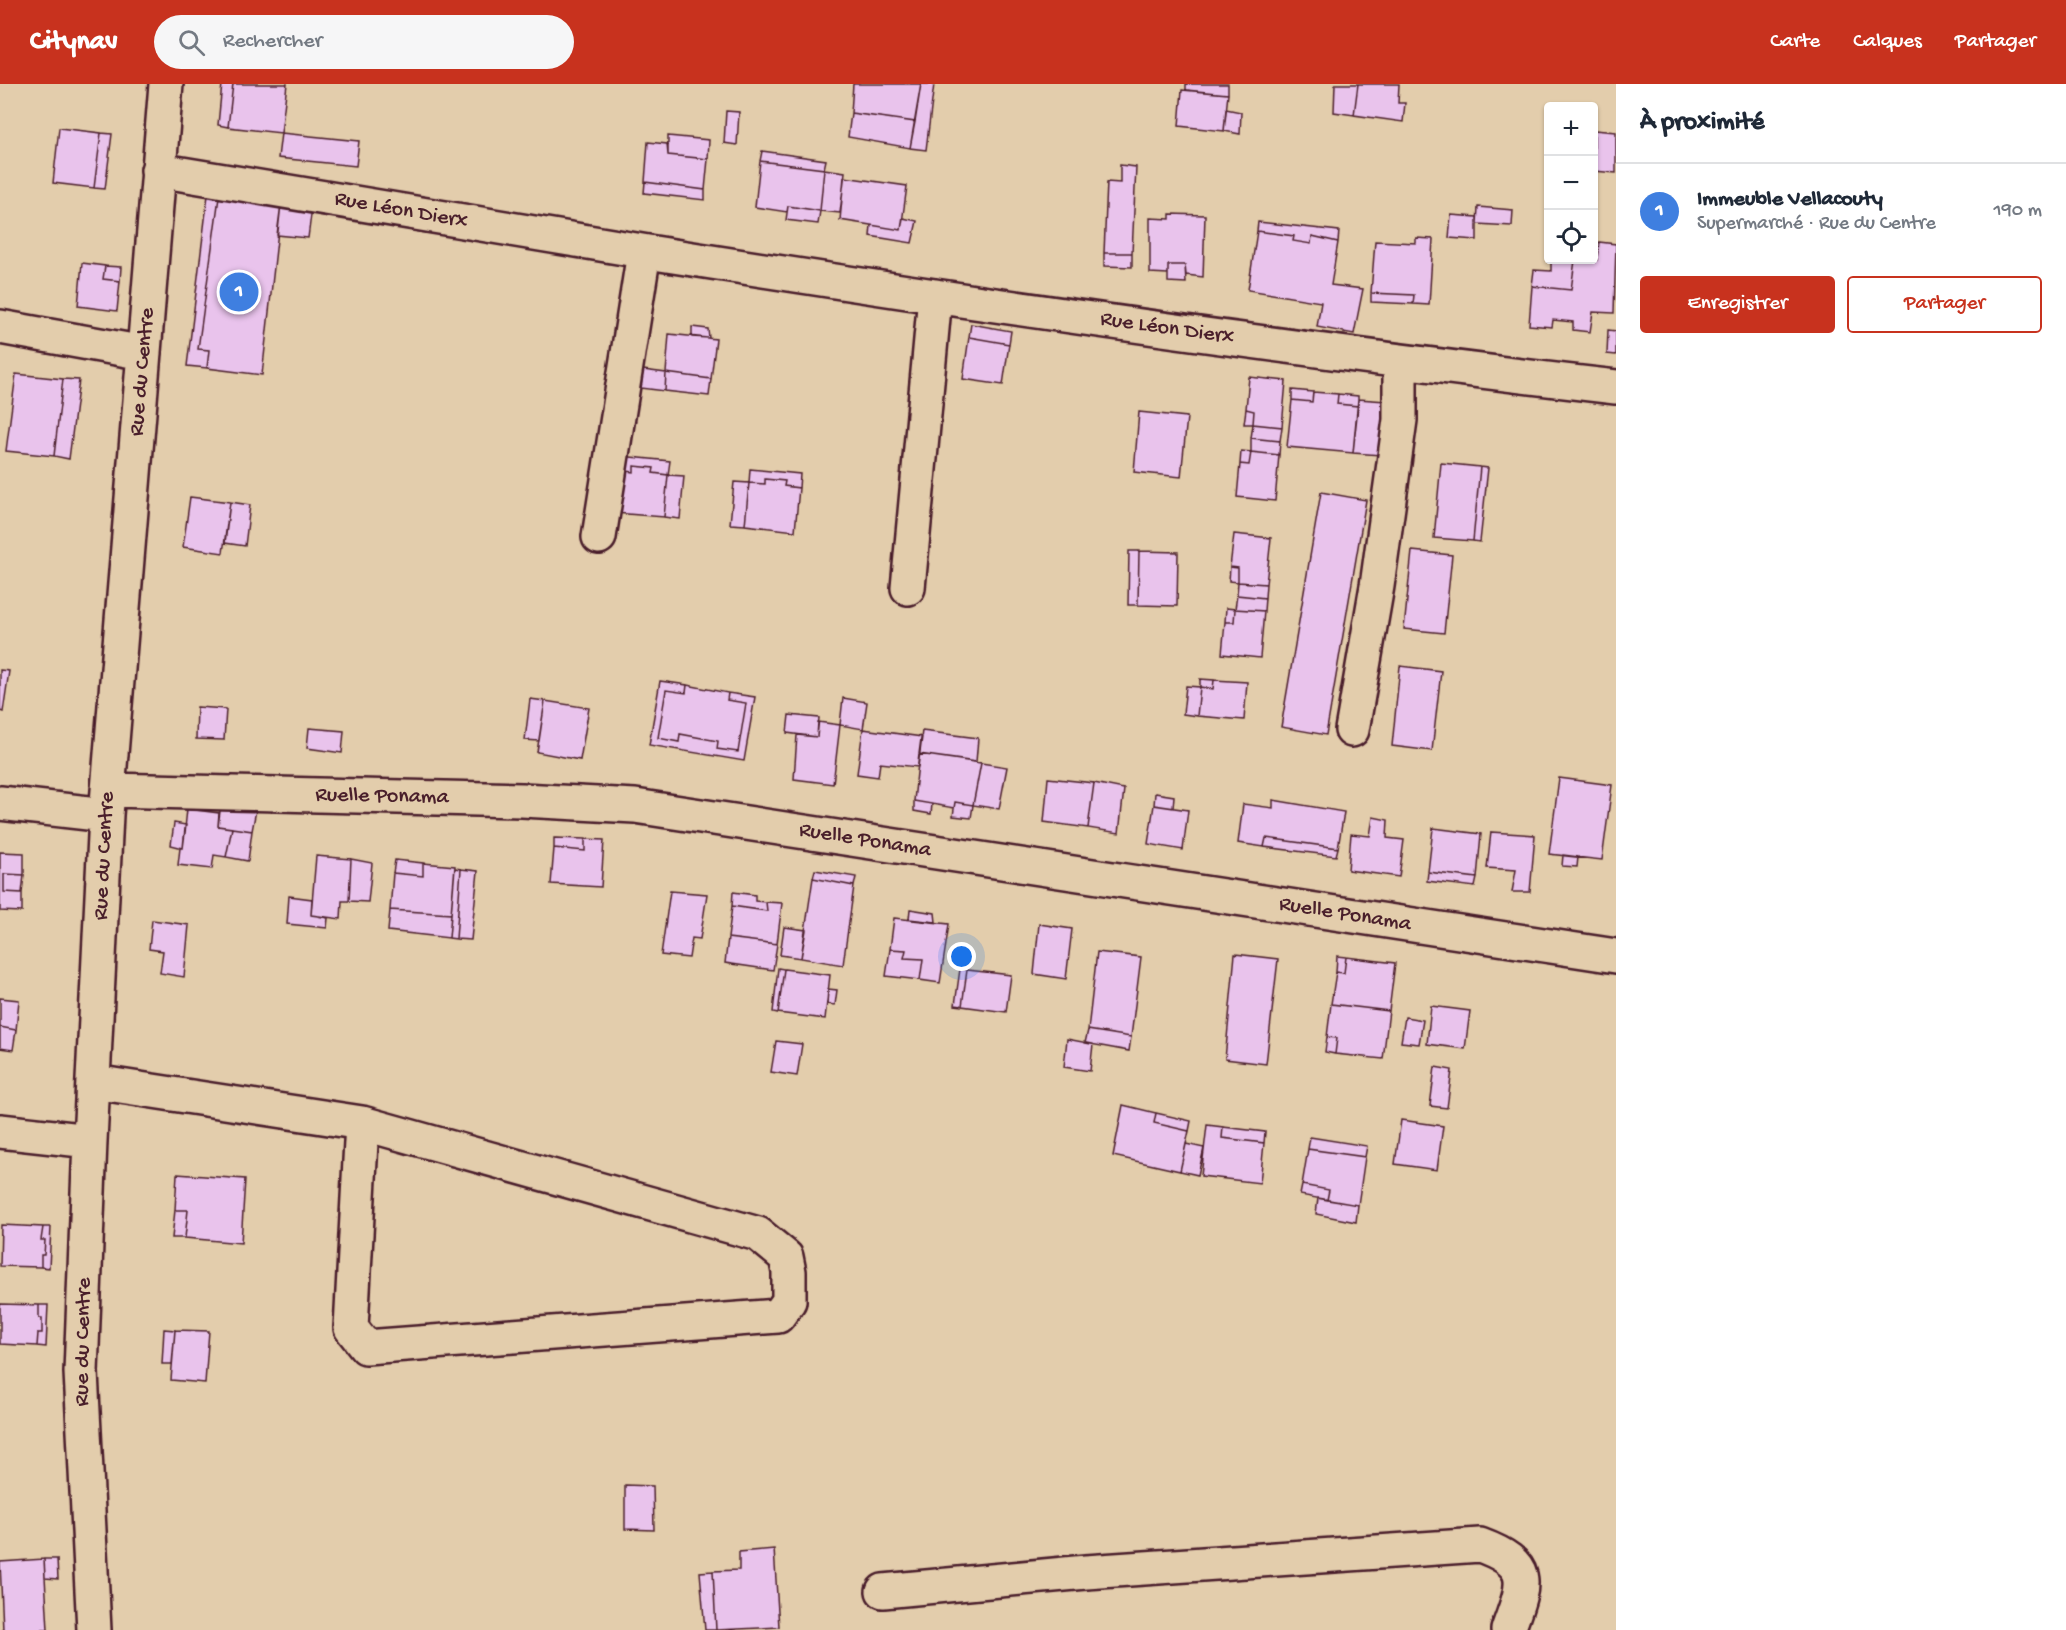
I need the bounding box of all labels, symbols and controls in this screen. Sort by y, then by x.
search box [154,15,574,69]
text: Citynav [30,26,118,59]
icon: search [175,26,208,59]
text: Rechercher [223,29,322,55]
text: Carte [1770,30,1820,55]
text: Calques [1853,30,1922,55]
text: Partager [1955,30,2036,55]
map controls [1544,102,1598,264]
button: + [1544,102,1598,156]
text: À proximité [1640,108,1764,139]
button: − [1544,156,1598,210]
street label: Rue Léon Dierx [332,186,470,236]
text: Immeuble Vellacouty [1697,187,1883,213]
text: 1 [1655,200,1664,223]
text: 190 m [1994,200,2042,223]
button: locate [1544,210,1598,264]
text: Supermarché · Rue du Centre [1697,213,1936,236]
pin: 1 [220,270,258,314]
button: Enregistrer [1640,276,1835,333]
button: Partager [1847,276,2042,333]
street label: Rue du Centre [124,306,162,437]
street label: Rue Léon Dierx [1098,307,1236,351]
street label: Ruelle Ponama [315,783,450,811]
street label: Rue du Centre [89,790,121,921]
street label: Ruelle Ponama [797,818,934,864]
street label: Ruelle Ponama [1277,892,1414,938]
your location [947,942,976,971]
street label: Rue du Centre [70,1277,98,1407]

